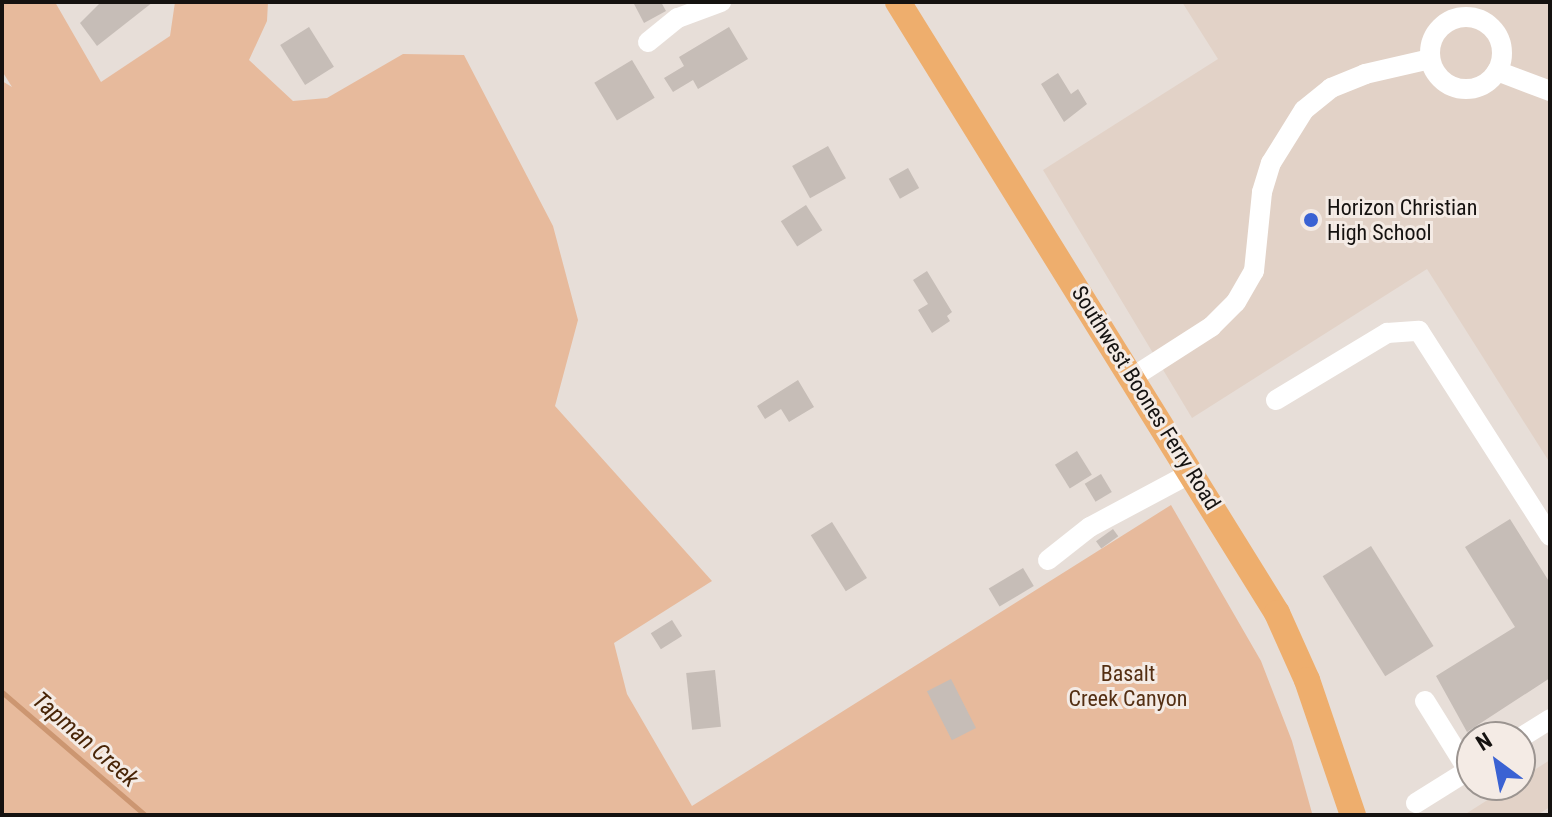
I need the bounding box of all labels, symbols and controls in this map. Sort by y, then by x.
place label: Horizon Christian High School [1327,194,1477,246]
marker: Horizon Christian High School [1302,211,1320,229]
street label: Southwest Boones Ferry Road [1066,281,1226,515]
park label: Basalt Creek Canyon [1069,660,1187,712]
water label: Tapman Creek [26,686,144,794]
north arrow [1456,721,1536,801]
text: N [1472,728,1496,756]

